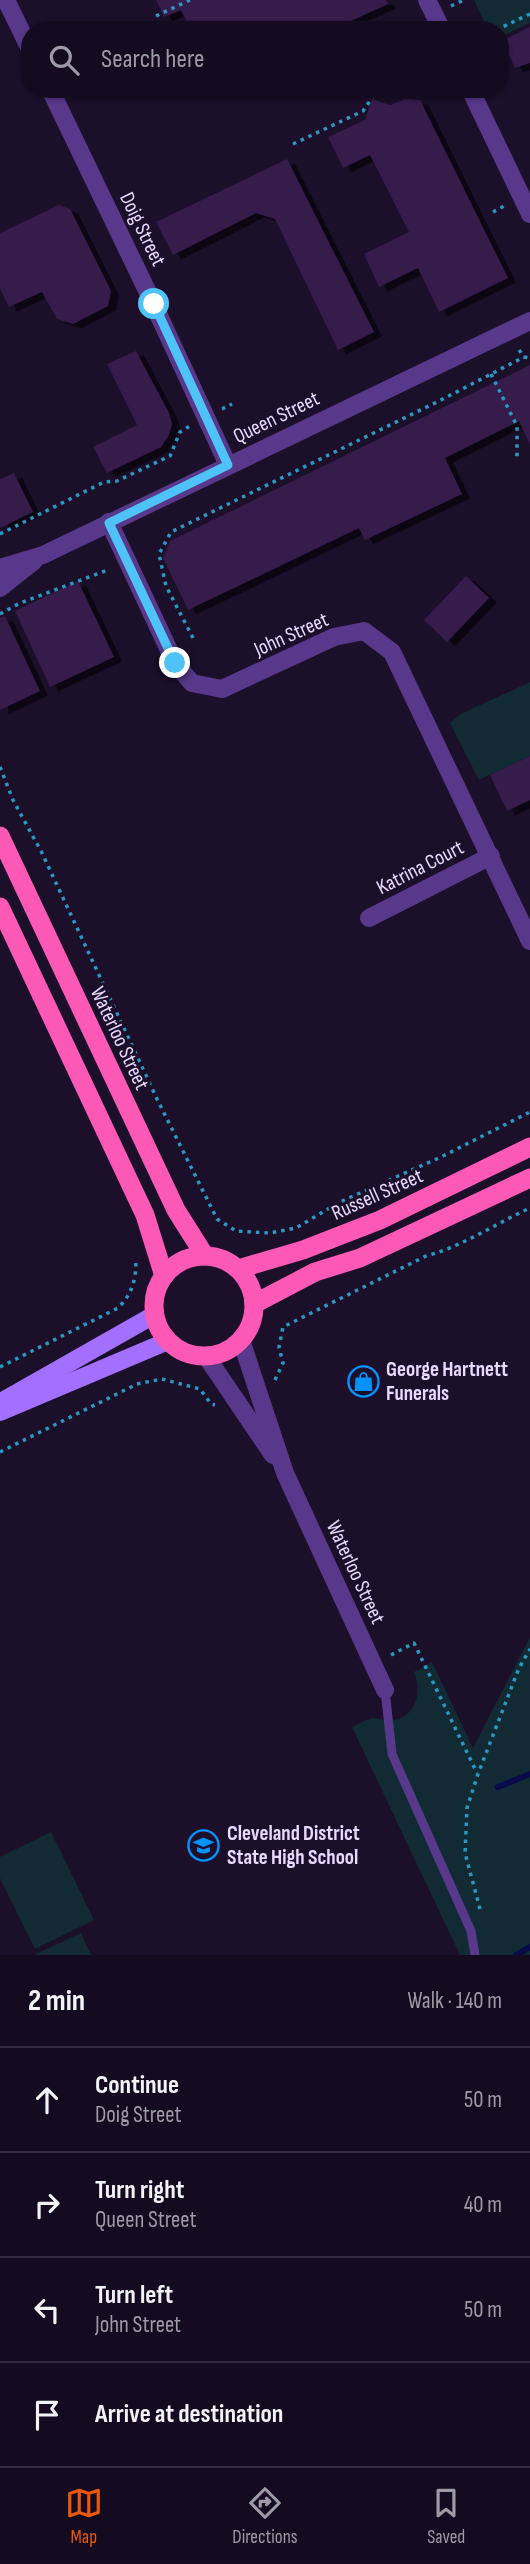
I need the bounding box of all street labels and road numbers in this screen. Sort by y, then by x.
street label: Doig Street [114,188,171,270]
street label: Queen Street [229,386,323,449]
street label: John Street [249,607,332,662]
street label: Katrina Court [372,835,468,900]
street label: Waterloo Street [85,983,154,1094]
street label: Russell Street [328,1163,427,1226]
street label: Waterloo Street [321,1517,390,1628]

